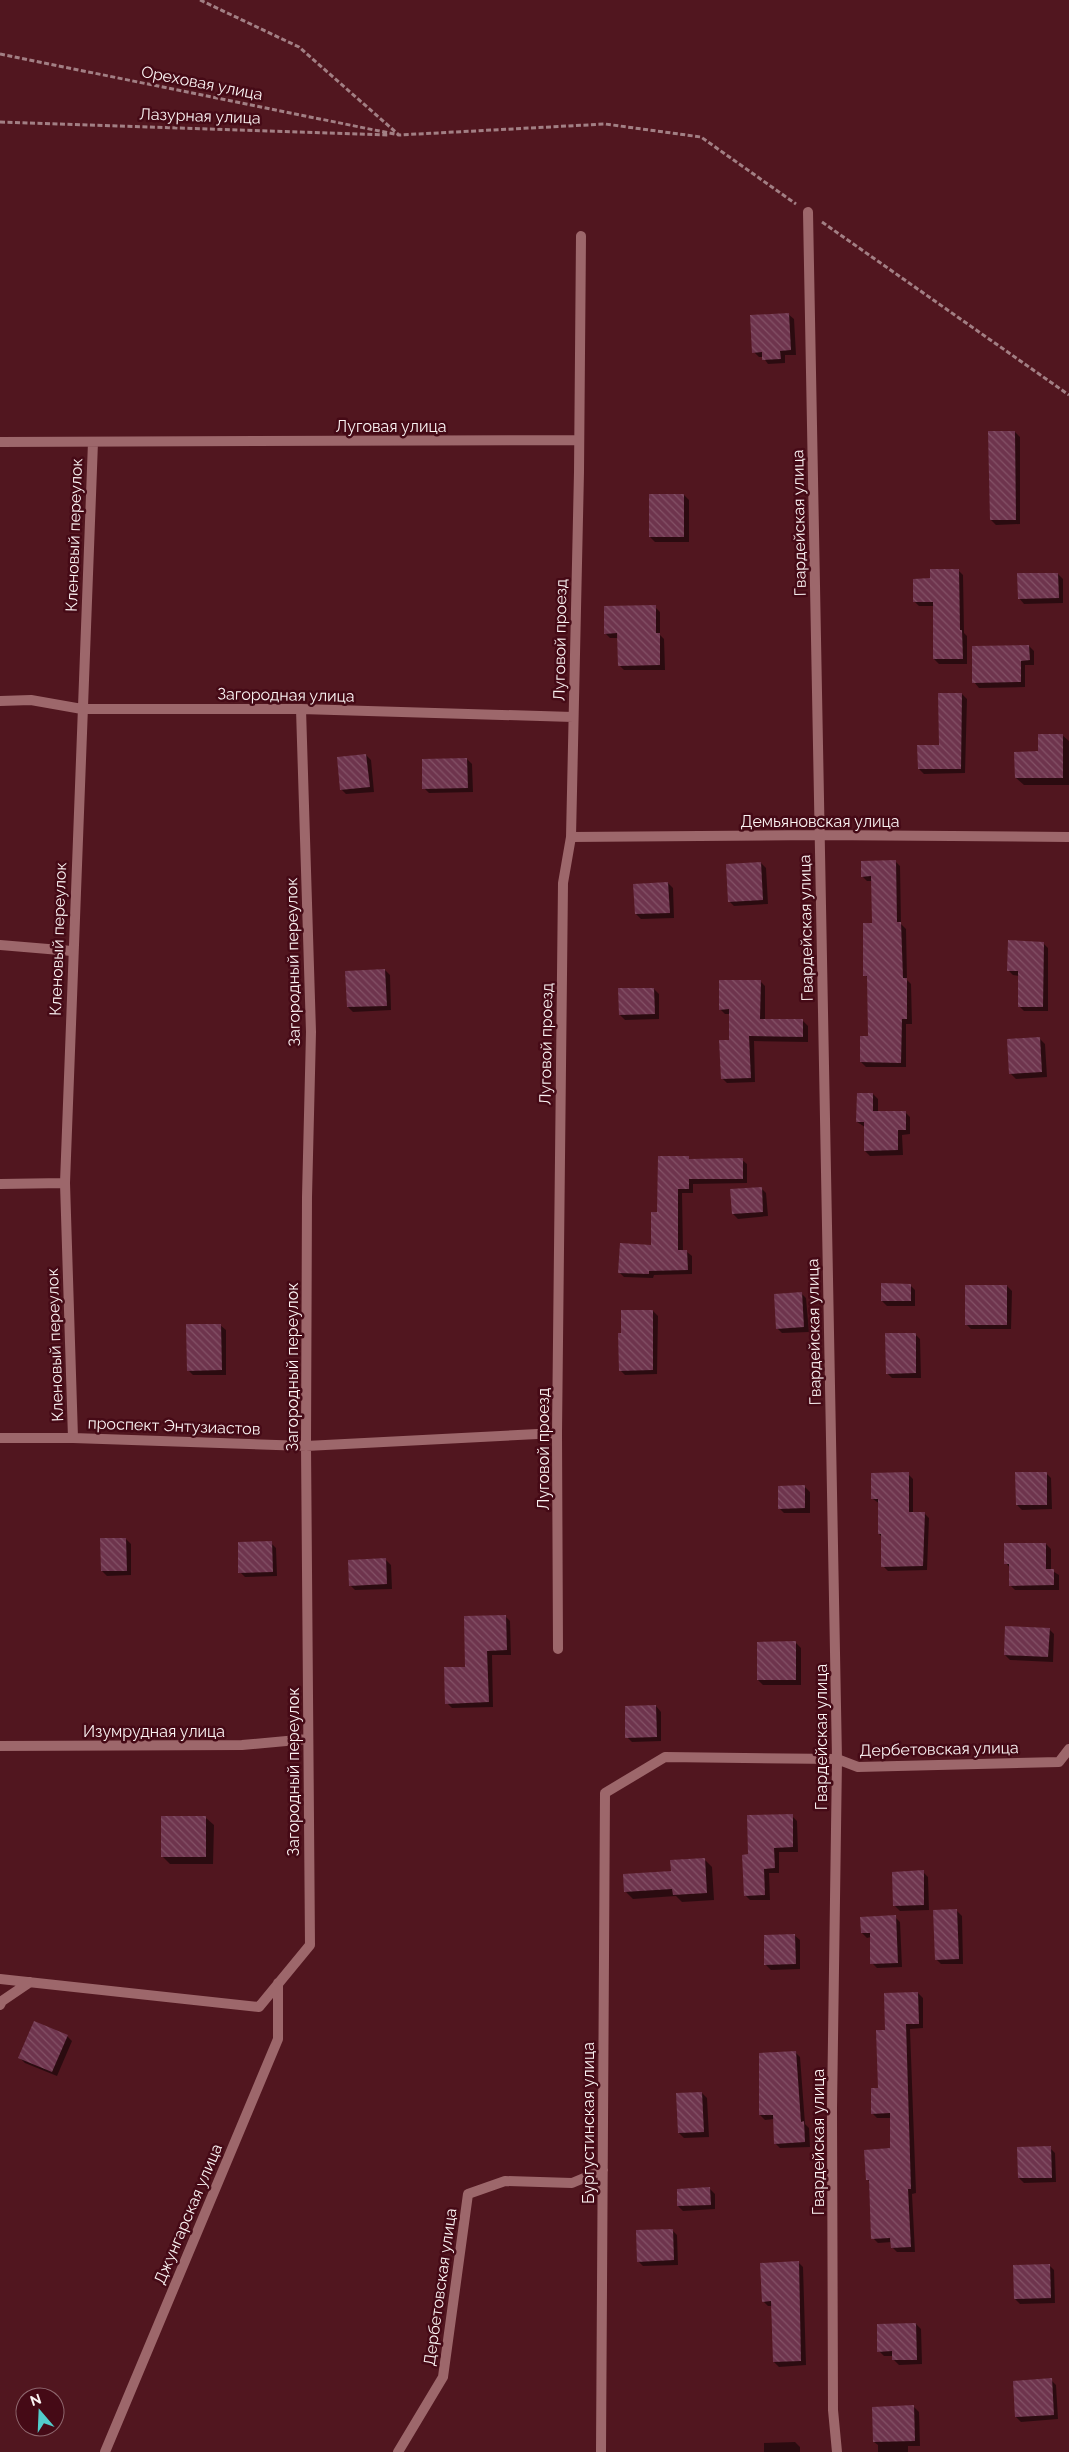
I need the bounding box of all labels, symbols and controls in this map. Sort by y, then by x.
street label: Ореховая улица [140,62,264,104]
street label: Лазурная улица [139,104,261,128]
street label: Луговая улица [336,417,446,436]
street label: Гвардейская улица [788,450,810,596]
street label: Кленовый переулок [62,458,86,612]
street label: Луговой проезд [549,579,571,701]
street label: Загородная улица [217,684,355,706]
street label: Демьяновская улица [740,812,900,831]
street label: Гвардейская улица [795,855,817,1001]
street label: Кленовый переулок [46,862,70,1016]
street label: Загородный переулок [282,877,304,1047]
street label: Луговой проезд [535,983,557,1105]
street label: Гвардейская улица [803,1259,825,1405]
street label: Кленовый переулок [43,1268,67,1422]
street label: Загородный переулок [283,1283,302,1452]
street label: Луговой проезд [534,1388,553,1510]
street label: проспект Энтузиастов [87,1413,261,1439]
street label: Гвардейская улица [812,1664,831,1810]
street label: Загородный переулок [284,1688,303,1857]
street label: Изумрудная улица [83,1722,225,1741]
street label: Дербетовская улица [859,1738,1019,1760]
street label: Бургустинская улица [579,2042,598,2204]
street label: Гвардейская улица [809,2069,828,2215]
street label: Джунгарская улица [150,2141,226,2287]
street label: Дербетовская улица [420,2207,460,2367]
north arrow [15,2387,65,2437]
text: N [28,2390,43,2409]

